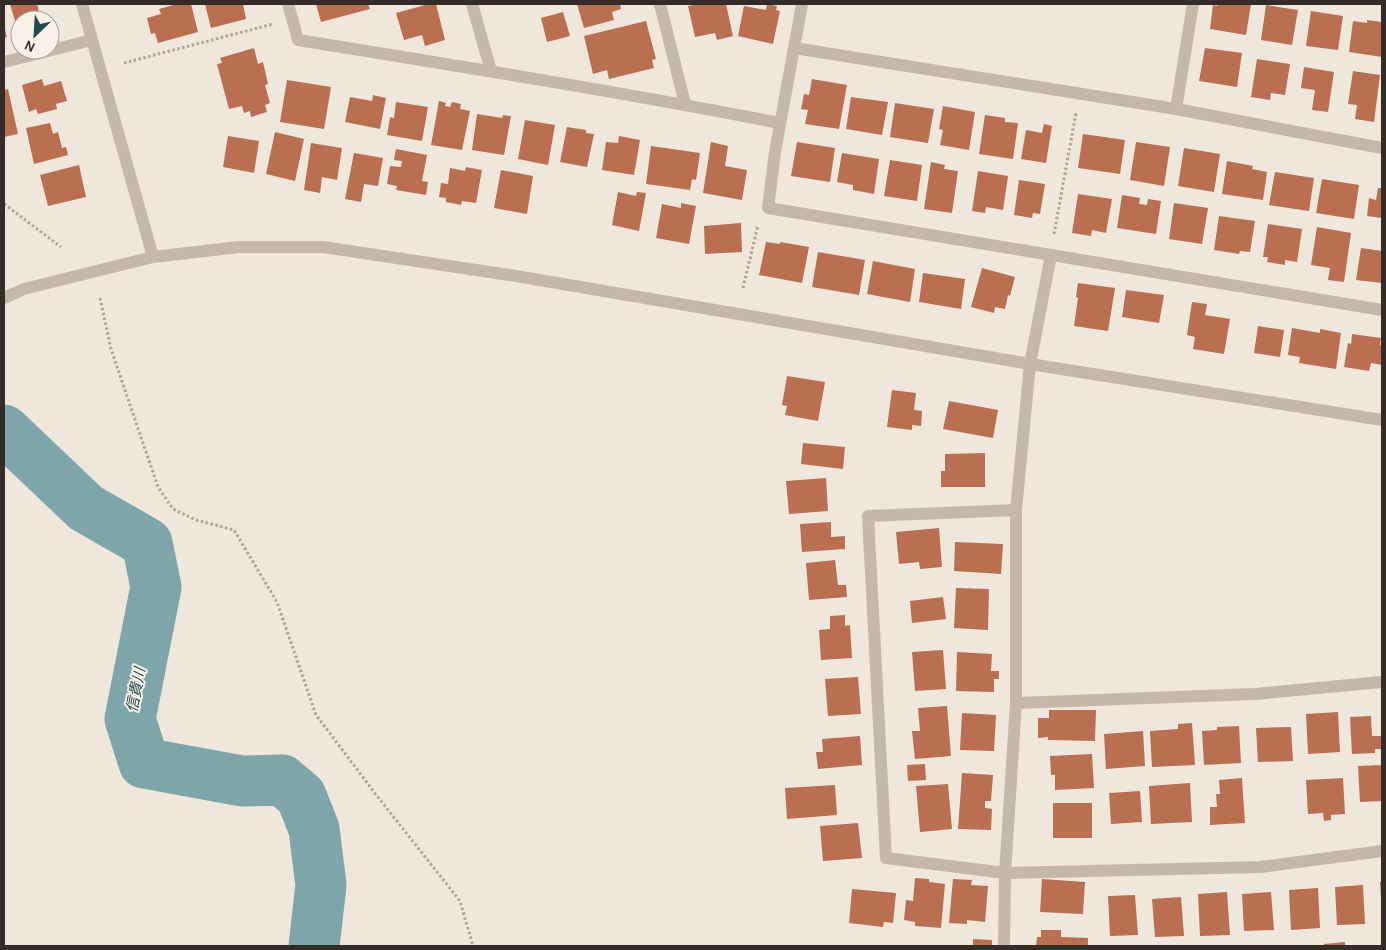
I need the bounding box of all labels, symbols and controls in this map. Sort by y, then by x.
north arrow [10,10,60,60]
text: N [22,37,38,56]
water label: 信貴川 [123,664,150,714]

